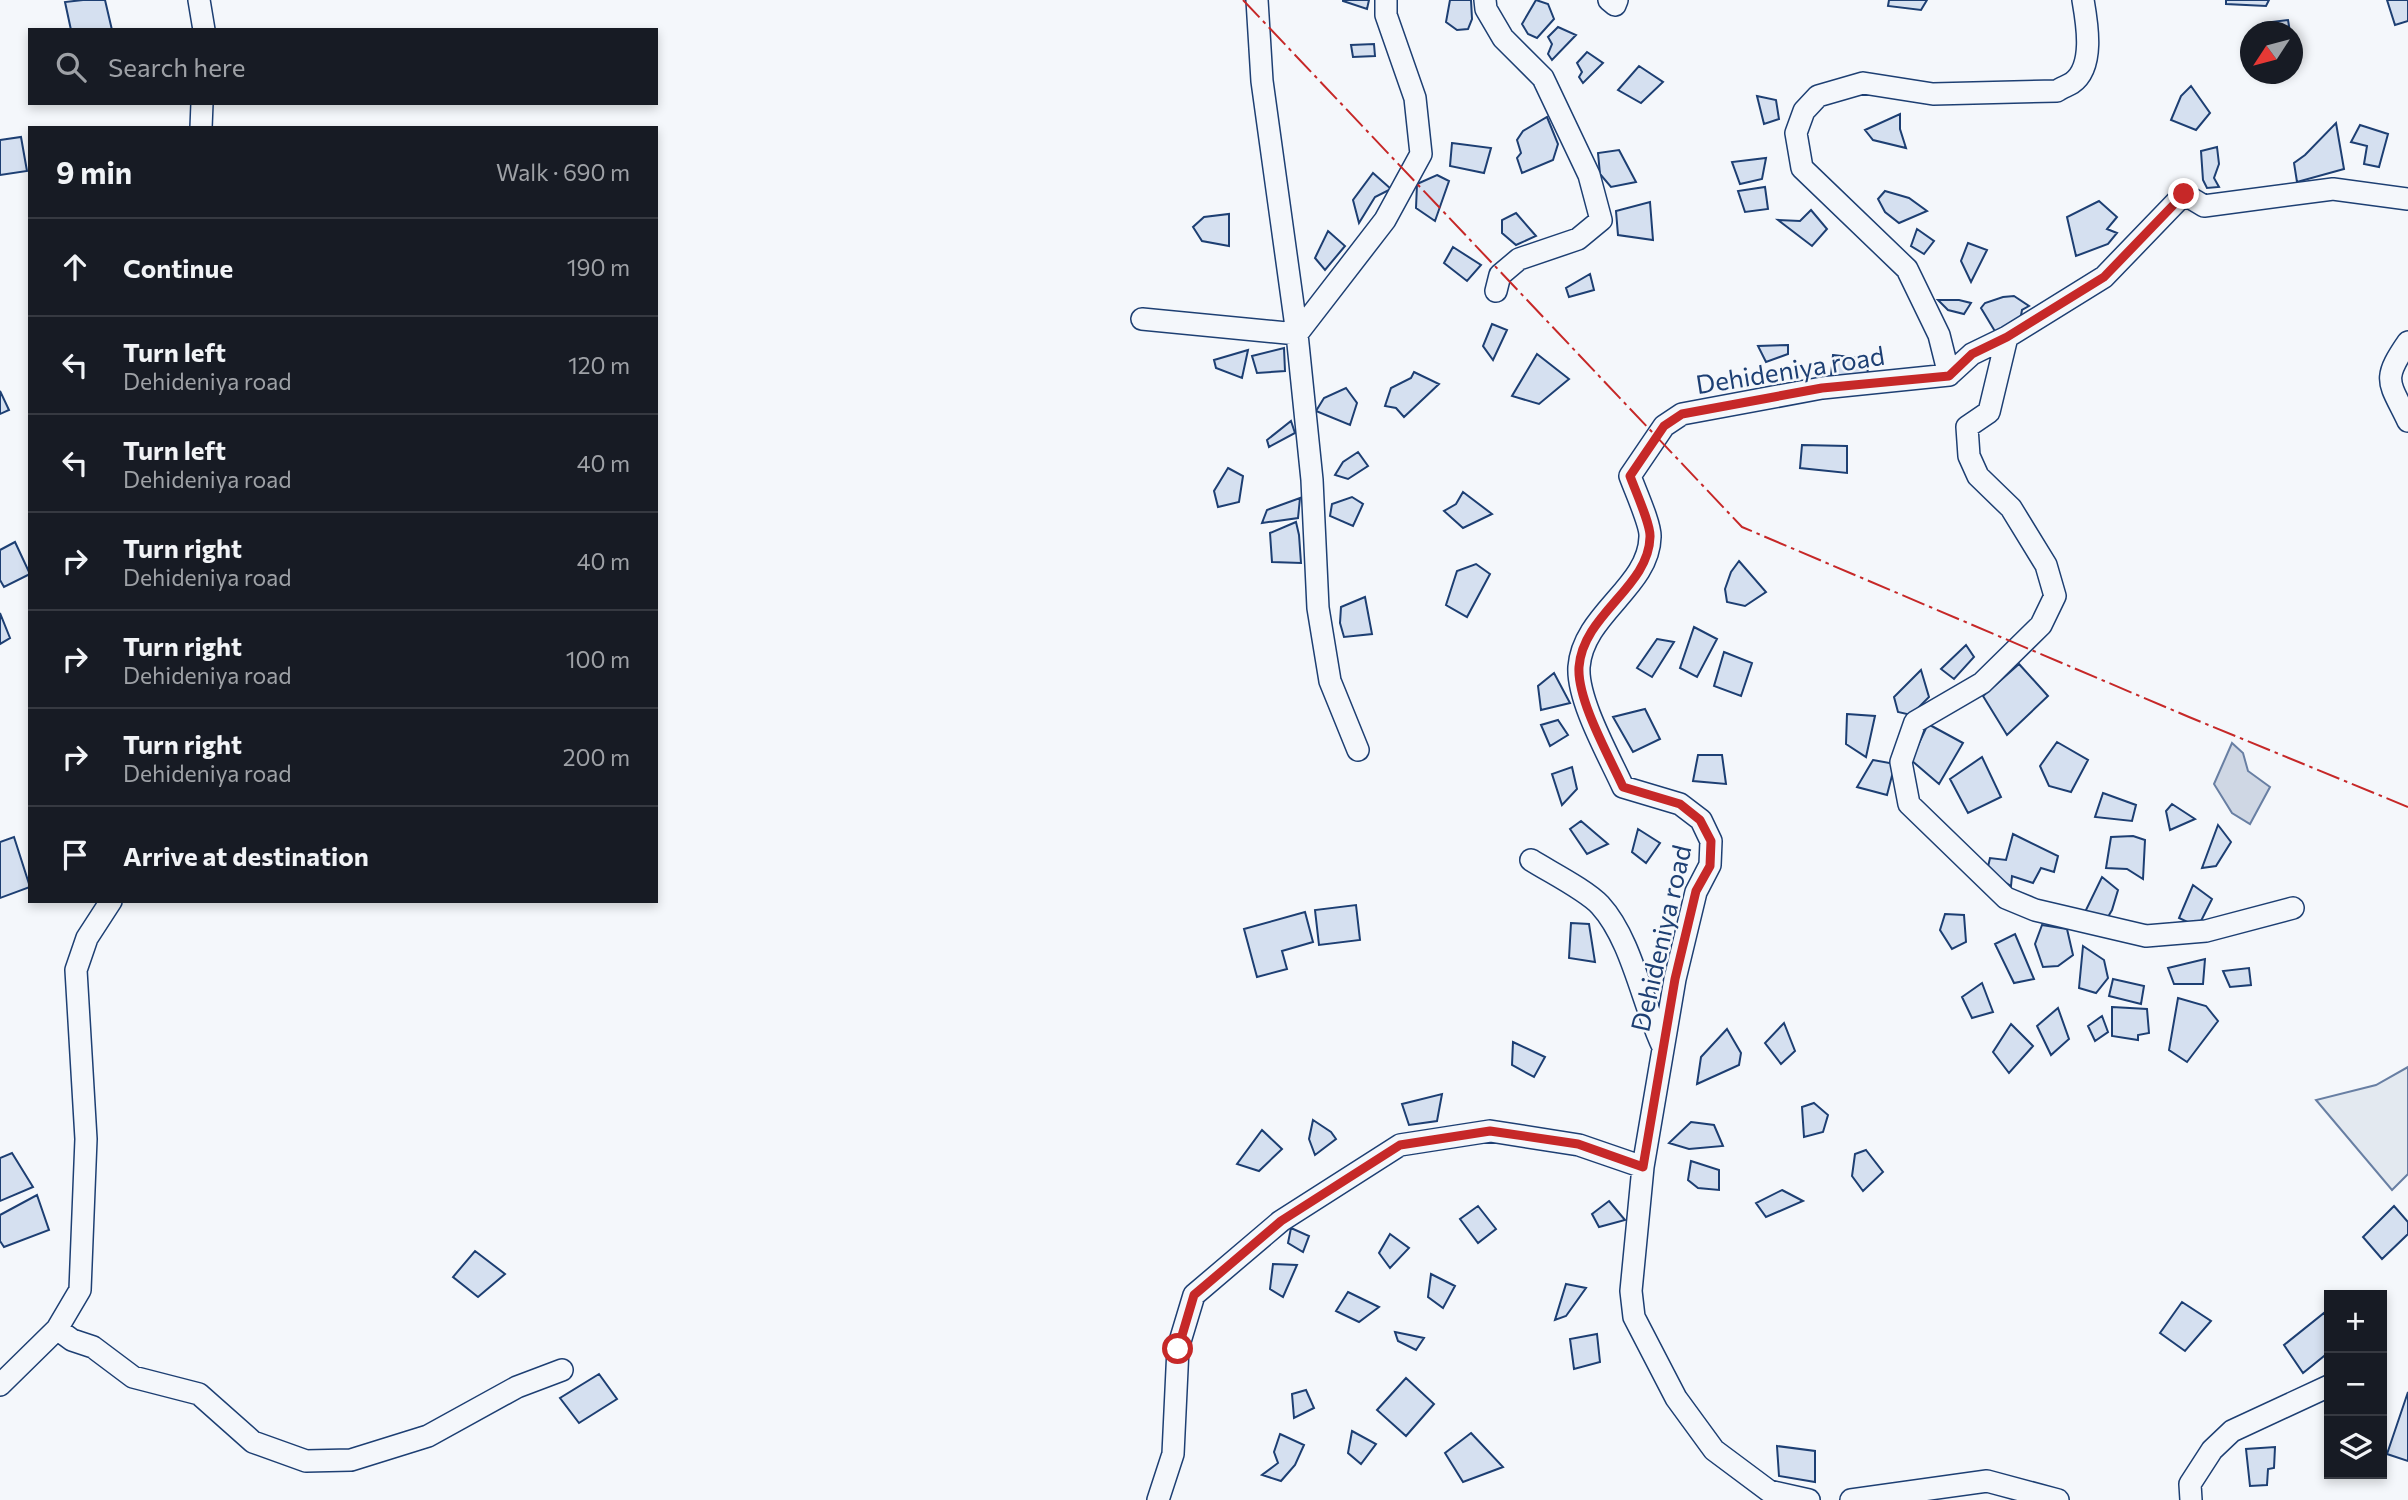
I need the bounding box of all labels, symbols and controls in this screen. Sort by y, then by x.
north arrow [2240,21,2303,84]
search box [28,28,658,105]
icon: search [52,48,90,86]
text: Search here [108,51,246,82]
text: 9 min [56,153,132,190]
text: Walk · 690 m [496,158,630,186]
route end [2168,178,2199,209]
icon: ahead [56,248,94,286]
text: Continue [123,252,233,283]
text: 190 m [567,253,630,281]
text: Turn left [123,336,226,367]
street label: Dehideniya road [1693,339,1887,399]
icon: left [56,346,94,384]
text: 120 m [568,351,630,379]
text: Dehideniya road [123,367,292,395]
text: Turn left [123,434,226,465]
icon: left [56,444,94,482]
text: 40 m [577,449,630,477]
text: Dehideniya road [123,465,292,493]
text: Turn right [123,532,242,563]
icon: right [56,542,94,580]
text: 40 m [577,547,630,575]
text: Dehideniya road [123,563,292,591]
text: Turn right [123,630,242,661]
icon: right [56,640,94,678]
text: 100 m [566,645,630,673]
text: Dehideniya road [123,661,292,689]
text: Turn right [123,728,242,759]
icon: right [56,738,94,776]
text: 200 m [563,743,630,771]
text: Dehideniya road [123,759,292,787]
icon: arrive [56,836,94,874]
text: Arrive at destination [123,840,369,871]
street label: Dehideniya road [1623,842,1697,1034]
map controls [2324,1290,2387,1479]
button: + [2324,1290,2387,1353]
route start [1162,1333,1193,1364]
button: − [2324,1353,2387,1416]
button: layers [2324,1416,2387,1479]

